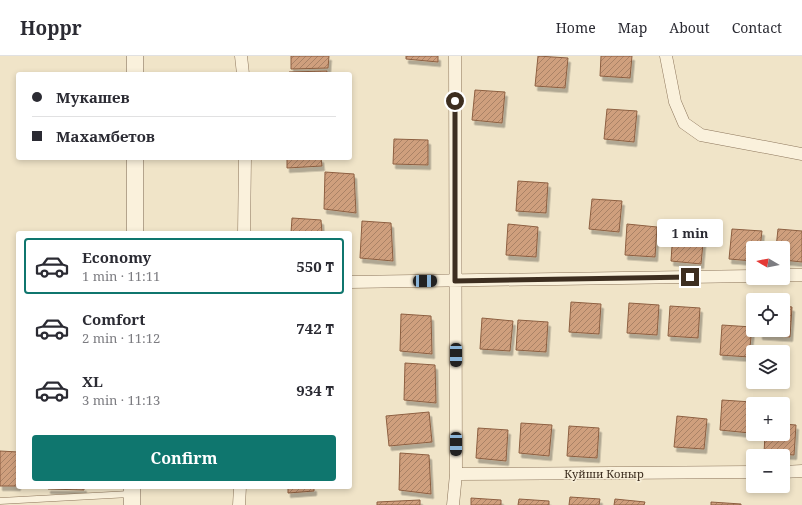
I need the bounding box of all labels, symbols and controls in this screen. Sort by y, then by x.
text: Hoppr [20,15,82,41]
text: Home [556,18,596,37]
text: Map [618,18,647,37]
text: About [669,18,710,37]
text: Contact [732,18,782,37]
text: Мукашев [56,87,130,107]
route start [446,92,464,110]
text: Махамбетов [56,126,155,146]
callout: 1 min [657,219,723,247]
text: 1 min [672,224,708,242]
north arrow [746,241,790,285]
map controls [746,241,790,493]
text: Economy [82,247,151,267]
icon: car [34,248,70,284]
text: 550 ₸ [296,256,334,276]
text: 1 min · 11:11 [82,267,160,285]
route end [681,268,699,286]
car [413,275,437,287]
button: locate [746,293,790,337]
text: Comfort [82,309,145,329]
icon: car [34,310,70,346]
text: 742 ₸ [296,318,334,338]
text: 2 min · 11:12 [82,329,160,347]
car [450,343,462,367]
button: layers [746,345,790,389]
text: XL [82,371,103,391]
icon: car [34,372,70,408]
text: 934 ₸ [296,380,334,400]
text: 3 min · 11:13 [82,391,160,409]
button: + [746,397,790,441]
car [450,432,462,456]
button: Confirm [32,435,336,481]
button: − [746,449,790,493]
street label: Куйши Коныр [564,466,644,481]

